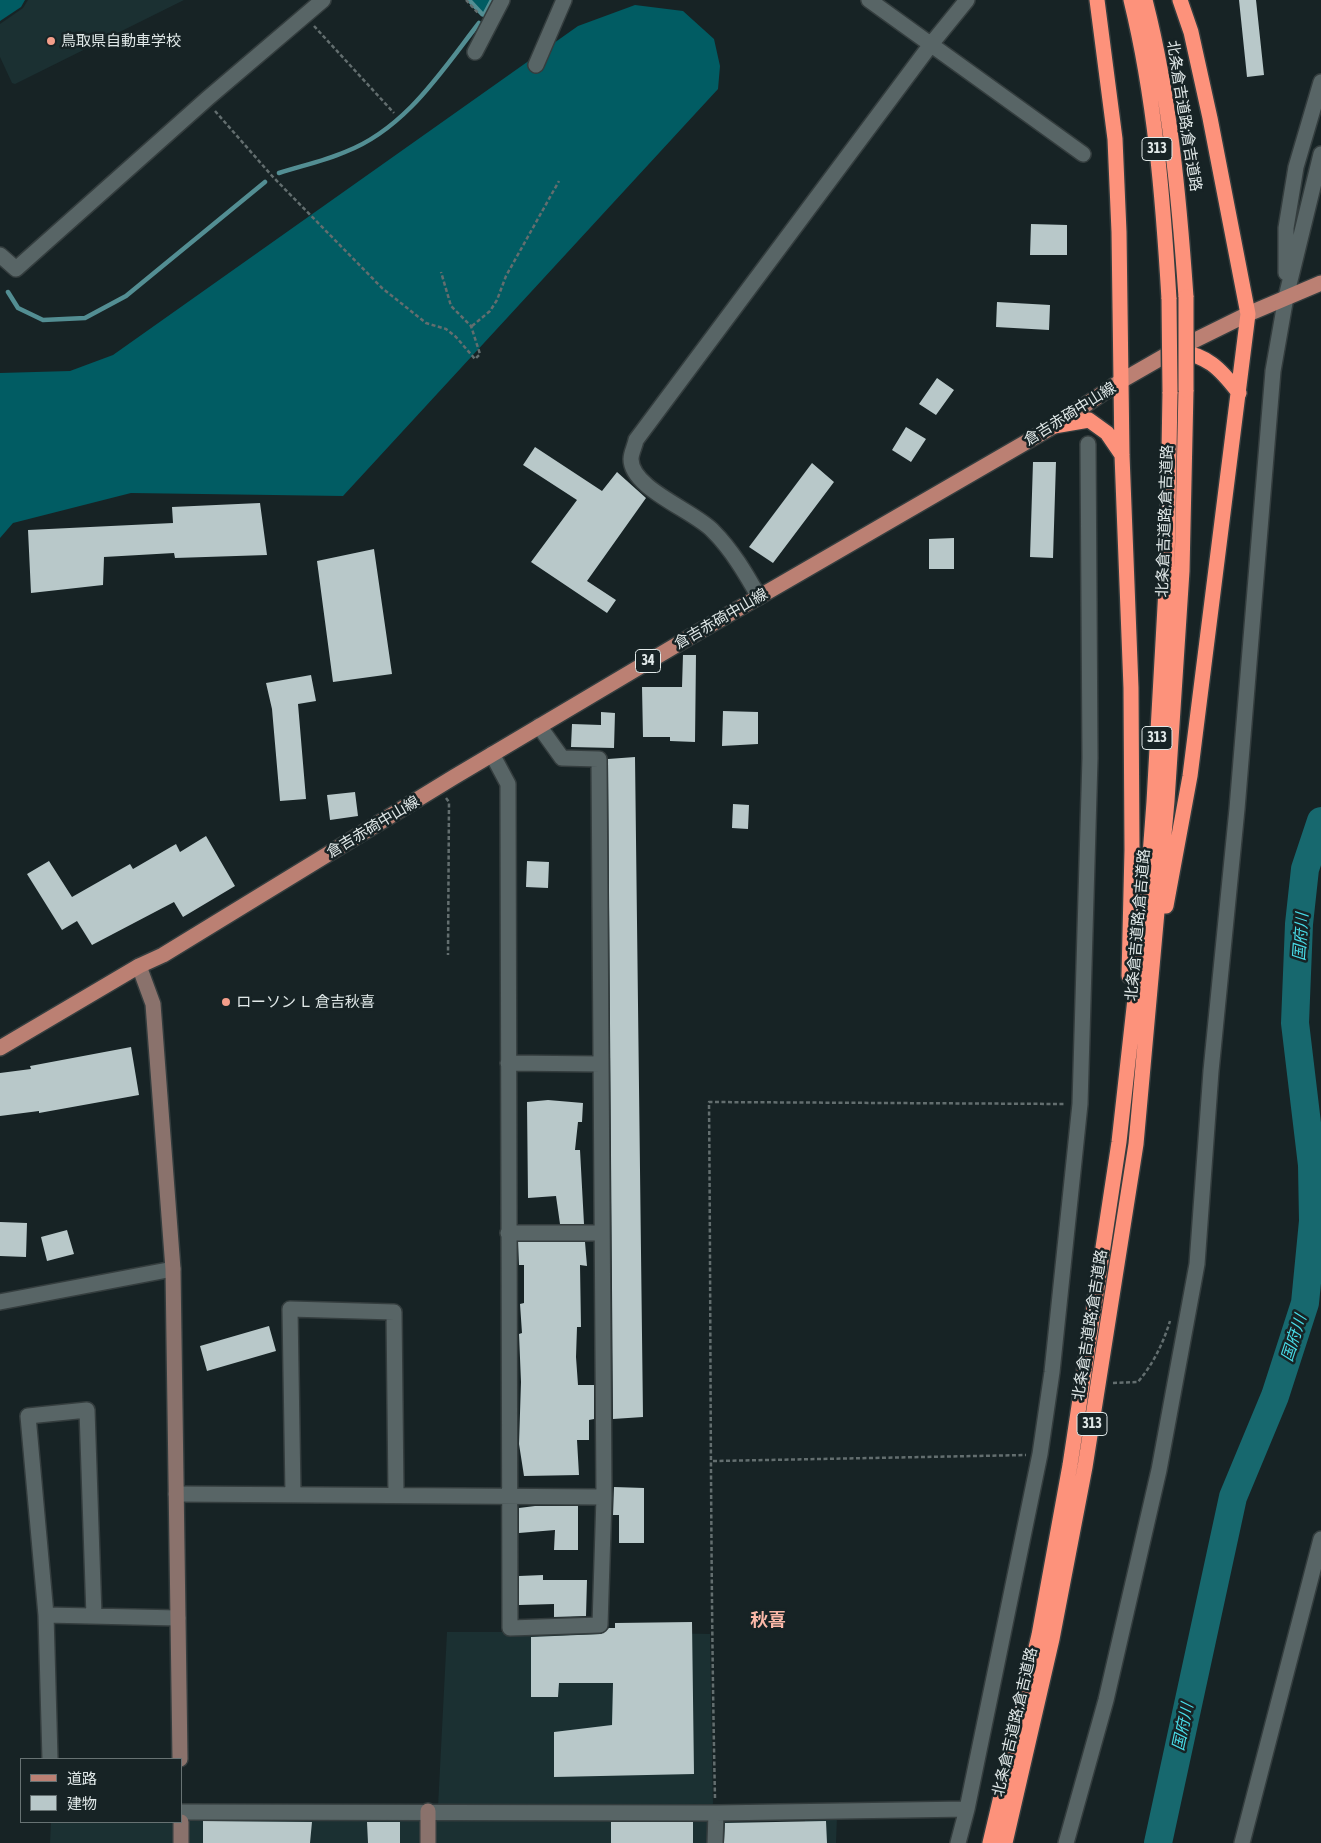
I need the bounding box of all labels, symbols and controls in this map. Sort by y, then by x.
place label: 鳥取県自動車学校 [61,32,181,50]
marker: 鳥取県自動車学校 [45,35,57,47]
street label: 北条倉吉道路;倉吉道路 [1163,39,1205,193]
road number: 313 [1142,138,1172,160]
street label: 倉吉赤碕中山線 [1021,379,1119,449]
street label: 北条倉吉道路;倉吉道路 [1153,444,1177,598]
street label: 倉吉赤碕中山線 [671,585,771,653]
road number: 34 [636,649,660,672]
road number: 313 [1142,726,1172,750]
street label: 倉吉赤碕中山線 [323,792,423,862]
street label: 北条倉吉道路;倉吉道路 [1122,848,1154,1002]
water label: 国府川 [1290,912,1312,962]
place label: ローソン Ｌ 倉吉秋喜 [236,993,375,1011]
marker: ローソン Ｌ 倉吉秋喜 [220,996,232,1008]
street label: 北条倉吉道路;倉吉道路 [1069,1248,1111,1402]
water label: 国府川 [1277,1312,1311,1364]
road number: 313 [1077,1412,1107,1436]
district label: 秋喜 [750,1609,786,1631]
street label: 北条倉吉道路;倉吉道路 [989,1646,1041,1798]
water label: 国府川 [1169,1702,1197,1752]
legend [20,1758,182,1823]
text: 道路 [67,1770,97,1787]
text: 建物 [67,1795,97,1812]

